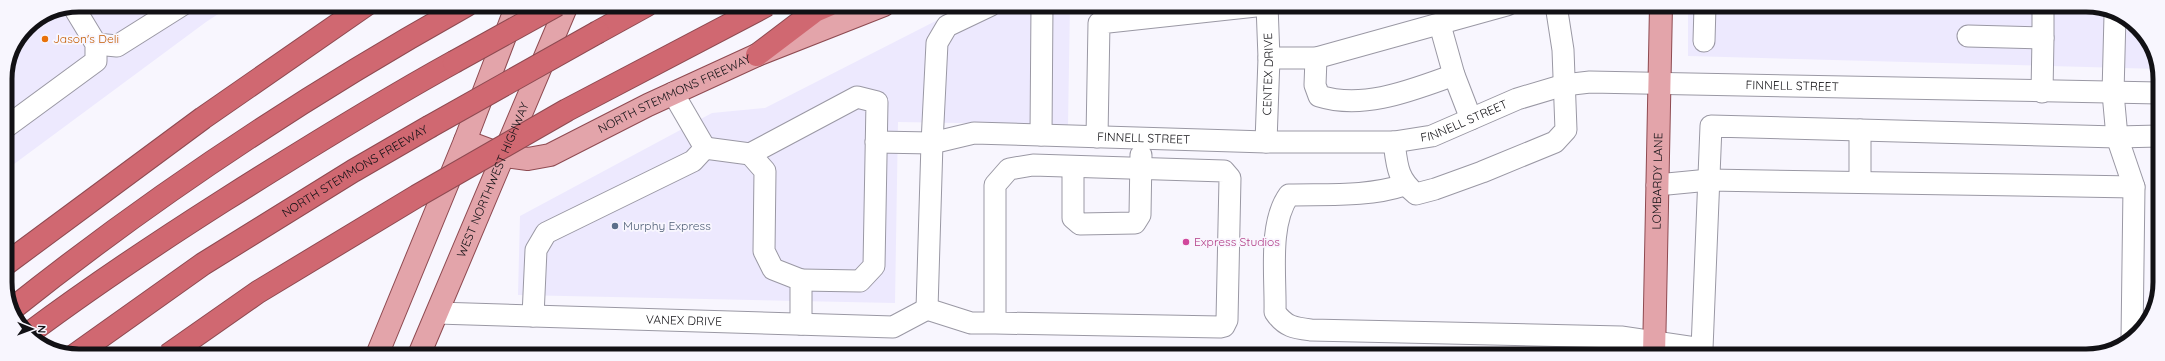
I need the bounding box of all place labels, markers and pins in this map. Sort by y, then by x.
place label: Jason's Deli [53,31,119,46]
marker: Jason's Deli [40,34,50,44]
place label: Murphy Express [623,218,711,233]
marker: Murphy Express [610,221,620,231]
place label: Express Studios [1194,234,1280,249]
marker: Express Studios [1181,237,1191,247]

